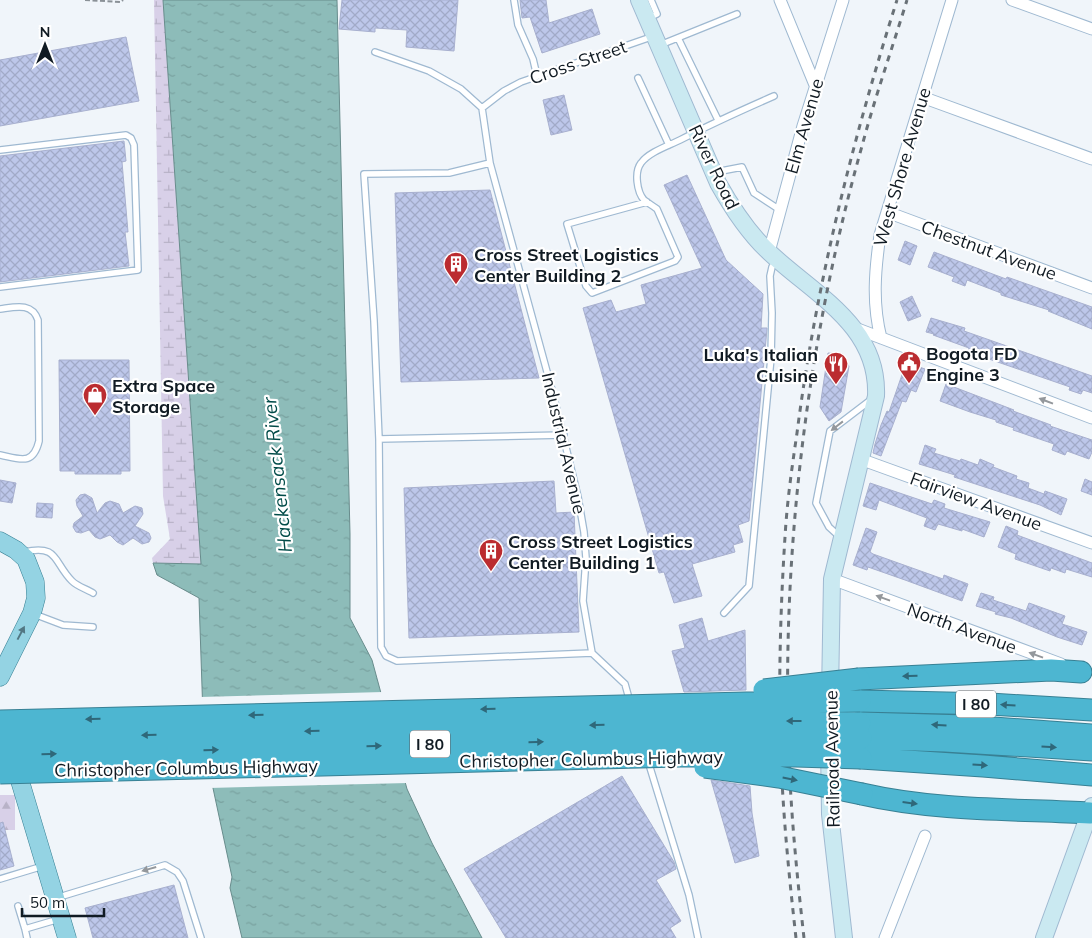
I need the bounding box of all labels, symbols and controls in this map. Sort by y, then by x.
north arrow [20,20,70,70]
text: N [40,23,50,41]
street label: Cross Street [526,35,630,89]
street label: Elm Avenue [779,76,829,176]
street label: West Shore Avenue [868,85,936,249]
street label: River Road [684,121,744,213]
street label: Chestnut Avenue [918,215,1060,285]
place label: Cross Street Logistics Center Building 2 [474,243,659,287]
building icon: Cross Street Logistics Center Building 2 [443,251,469,285]
place label: Bogota FD Engine 3 [926,342,1018,386]
place label: Luka's Italian Cuisine [704,343,818,387]
public building icon: Bogota FD Engine 3 [896,350,922,384]
restaurant icon: Luka's Italian Cuisine [823,351,849,385]
street label: Industrial Avenue [537,370,591,516]
place label: Extra Space Storage [112,374,215,418]
shop icon: Extra Space Storage [82,382,108,416]
water label: Hackensack River [257,395,297,554]
one-way arrow [1039,397,1054,404]
one-way arrow [831,420,844,431]
street label: Fairview Avenue [907,467,1045,535]
place label: Cross Street Logistics Center Building 1 [508,530,693,574]
building icon: Cross Street Logistics Center Building 1 [478,538,504,572]
one-way arrow [875,594,890,602]
street label: North Avenue [904,598,1020,658]
one-way arrow [17,626,25,641]
one-way arrow [1028,651,1043,658]
one-way arrow [902,673,918,681]
street label: Railroad Avenue [819,690,845,828]
road number: I 80 [956,691,996,718]
one-way arrow [1000,701,1016,709]
one-way arrow [480,705,496,713]
one-way arrow [248,711,264,719]
one-way arrow [85,715,101,723]
one-way arrow [786,717,802,725]
one-way arrow [588,721,604,729]
one-way arrow [930,721,946,729]
one-way arrow [303,728,319,736]
road number: I 80 [410,731,450,758]
one-way arrow [141,732,157,740]
one-way arrow [528,737,544,745]
one-way arrow [366,741,382,749]
one-way arrow [1041,744,1057,752]
street label: Christopher Columbus Highway [459,745,723,773]
one-way arrow [203,746,219,754]
one-way arrow [41,750,57,758]
street label: Christopher Columbus Highway [54,754,318,782]
one-way arrow [972,762,988,770]
one-way arrow [782,776,798,784]
one-way arrow [902,799,918,807]
one-way arrow [141,866,156,874]
scale bar [22,886,105,918]
text: 50 m [30,893,65,912]

